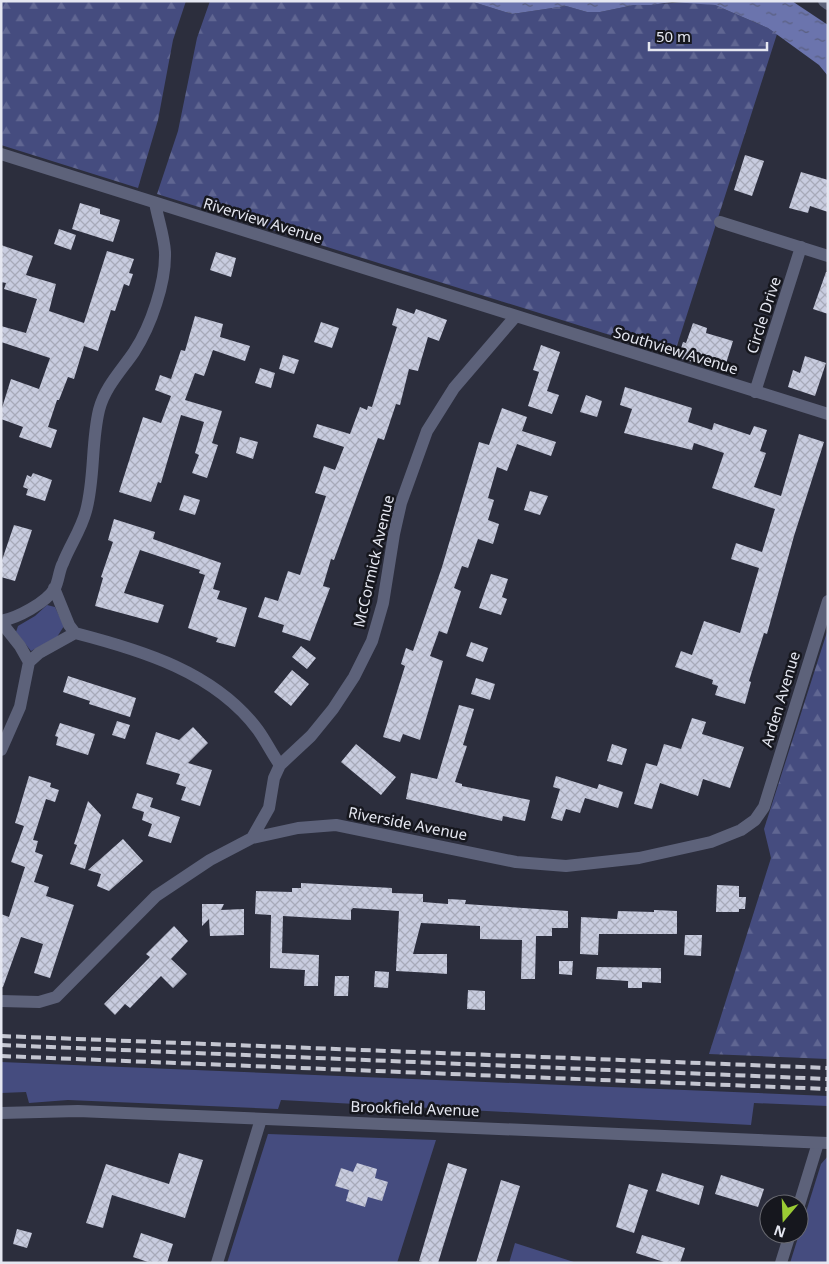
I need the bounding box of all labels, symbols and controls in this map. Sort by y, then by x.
scale bar [649,20,766,52]
text: 50 m [656,26,691,46]
street label: Riverview Avenue [201,192,325,248]
street label: Circle Drive [741,274,785,356]
street label: Southview Avenue [611,322,741,378]
street label: McCormick Avenue [348,493,398,629]
street label: Arden Avenue [756,649,804,749]
street label: Riverside Avenue [347,802,469,844]
street label: Brookfield Avenue [350,1096,480,1120]
north arrow [759,1194,809,1244]
text: N [771,1221,788,1243]

